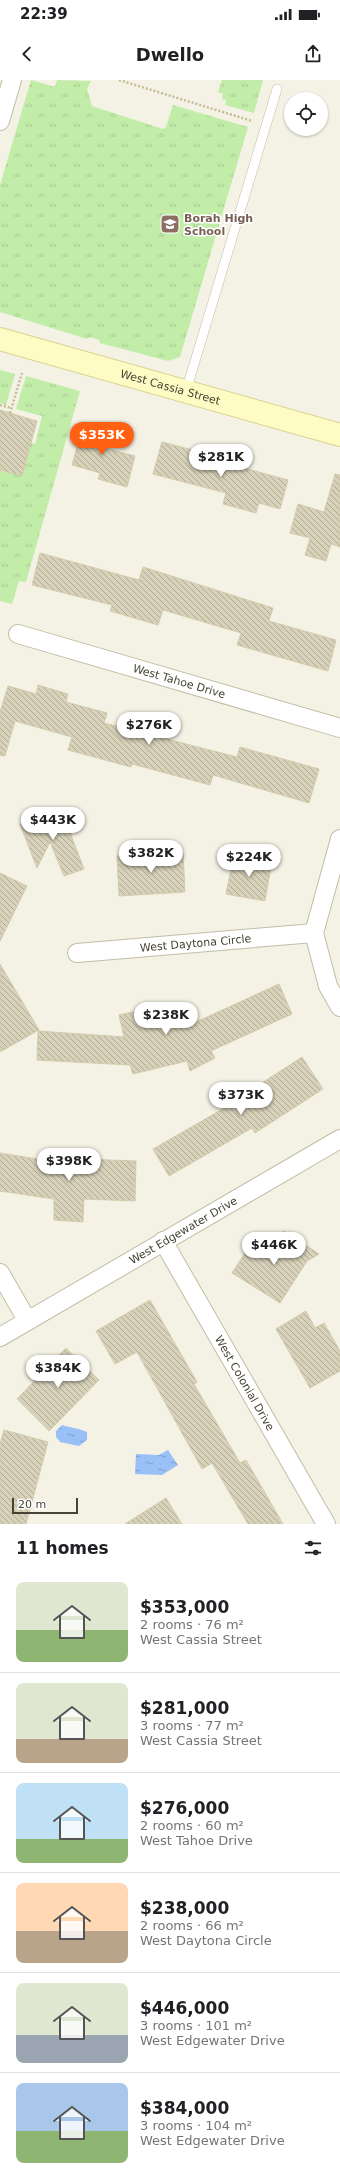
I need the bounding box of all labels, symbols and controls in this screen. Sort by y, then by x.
text: 22:39 [20,5,68,23]
icon: back [16,43,38,65]
icon: share [302,43,324,65]
text: Dwello [136,44,204,65]
map controls [284,92,328,136]
button: locate [284,92,328,136]
place label: Borah High School [184,212,253,238]
school or university icon: Borah High School [159,213,181,235]
street label: West Cassia Street [119,367,222,408]
pin: $353K [74,422,130,456]
text: $353K [79,427,125,442]
pin: $281K [193,444,249,478]
text: $281K [198,449,244,464]
street label: West Tahoe Drive [131,662,227,701]
pin: $276K [121,712,177,746]
text: $276K [126,717,172,732]
pin: $443K [25,807,81,841]
text: $443K [30,812,76,827]
pin: $382K [123,840,179,874]
pin: $224K [221,844,277,878]
text: $382K [128,845,174,860]
text: $224K [226,849,272,864]
street label: West Daytona Circle [139,932,252,955]
pin: $238K [138,1002,194,1036]
text: $238K [143,1007,189,1022]
pin: $373K [213,1082,269,1116]
text: $373K [218,1087,264,1102]
pin: $398K [41,1148,97,1182]
text: $398K [46,1153,92,1168]
street label: West Edgewater Drive [127,1194,240,1267]
pin: $446K [246,1232,302,1266]
text: $446K [251,1237,297,1252]
street label: West Colonial Drive [212,1334,277,1433]
pin: $384K [30,1355,86,1389]
text: $384K [35,1360,81,1375]
scale bar [12,1496,78,1515]
text: 20 m [18,1498,46,1511]
icon: filters [302,1537,324,1559]
text: 11 homes [16,1538,109,1558]
text: $353,000 [140,1597,229,1617]
icon: home [48,1598,96,1646]
text: 2 rooms · 76 m² [140,1617,244,1632]
text: West Cassia Street [140,1632,262,1647]
text: $281,000 [140,1698,229,1718]
icon: home [48,1699,96,1747]
text: 3 rooms · 77 m² [140,1718,244,1733]
text: West Cassia Street [140,1733,262,1748]
text: $276,000 [140,1798,229,1818]
icon: home [48,1799,96,1847]
text: 2 rooms · 60 m² [140,1818,244,1833]
text: West Tahoe Drive [140,1833,253,1848]
text: $238,000 [140,1898,229,1918]
icon: home [48,1899,96,1947]
text: 2 rooms · 66 m² [140,1918,244,1933]
text: West Daytona Circle [140,1933,272,1948]
text: $446,000 [140,1998,229,2018]
icon: home [48,1999,96,2047]
text: 3 rooms · 101 m² [140,2018,252,2033]
text: West Edgewater Drive [140,2033,285,2048]
text: $384,000 [140,2098,229,2118]
icon: home [48,2099,96,2147]
text: 3 rooms · 104 m² [140,2118,252,2133]
text: West Edgewater Drive [140,2133,285,2148]

